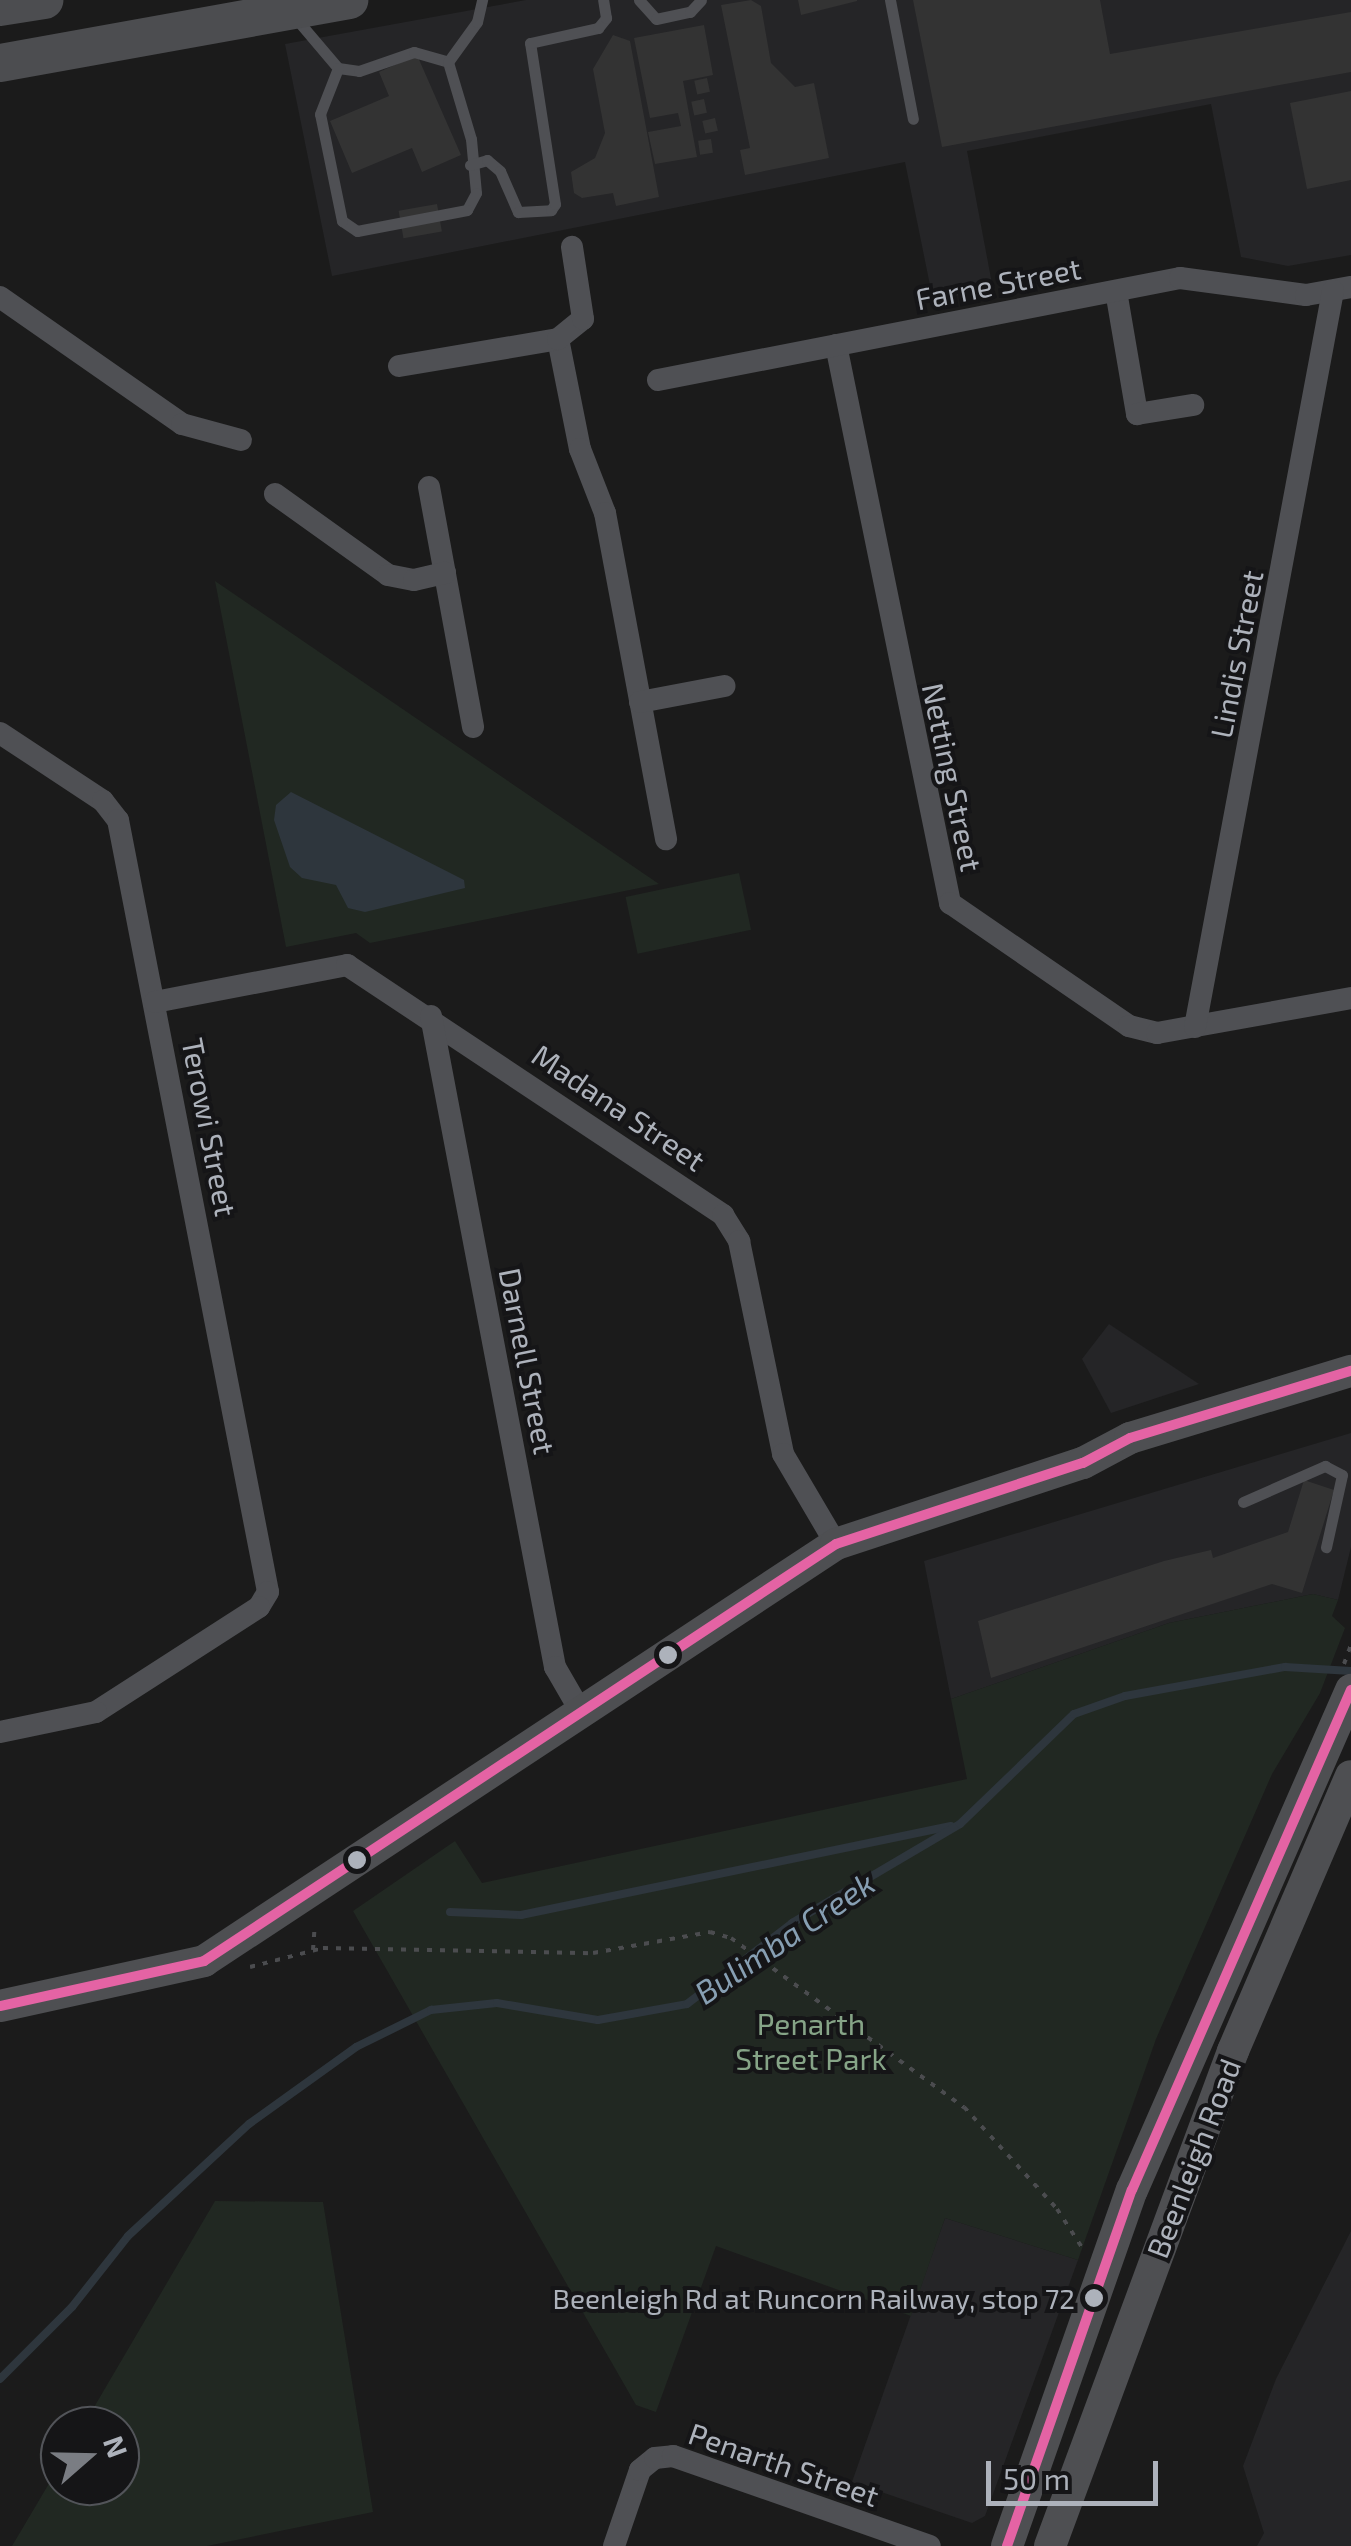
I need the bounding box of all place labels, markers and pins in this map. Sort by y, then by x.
unlabelled marker [658,1645,678,1665]
unlabelled marker [347,1850,367,1870]
place label: Beenleigh Rd at Runcorn Railway, stop 72 [553,2281,1075,2315]
marker: Beenleigh Rd at Runcorn Railway, stop 72 [1084,2288,1104,2308]

